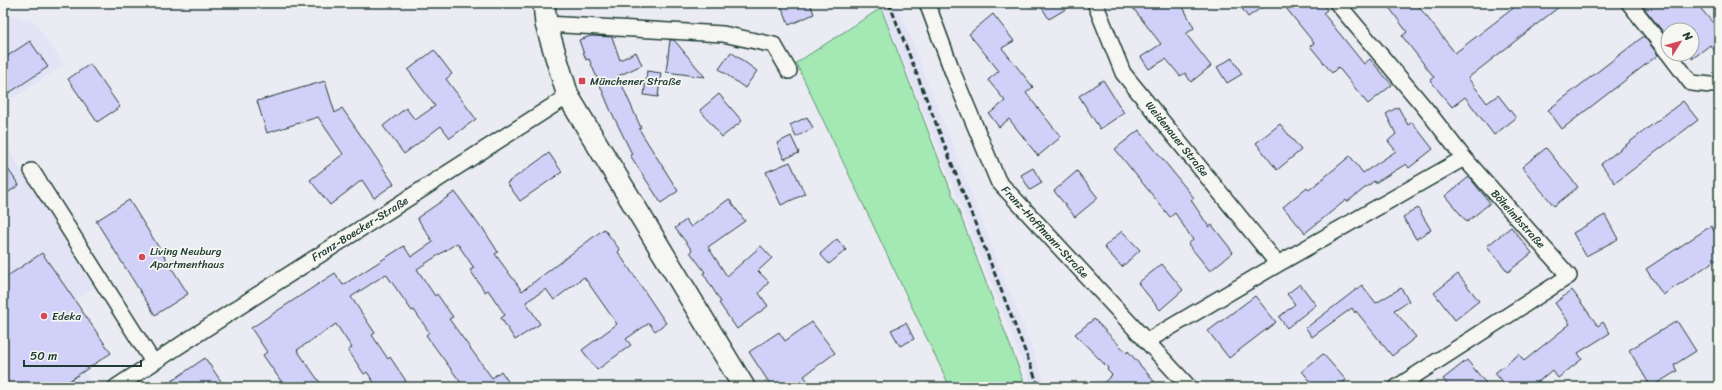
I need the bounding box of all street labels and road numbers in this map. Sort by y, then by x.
street label: Weidenauer Straße [1140,97,1214,181]
street label: Franz-Hoffmann-Straße [997,181,1094,283]
street label: Böheimbstraße [1486,185,1550,253]
street label: Franz-Boecker-Straße [308,191,413,267]

